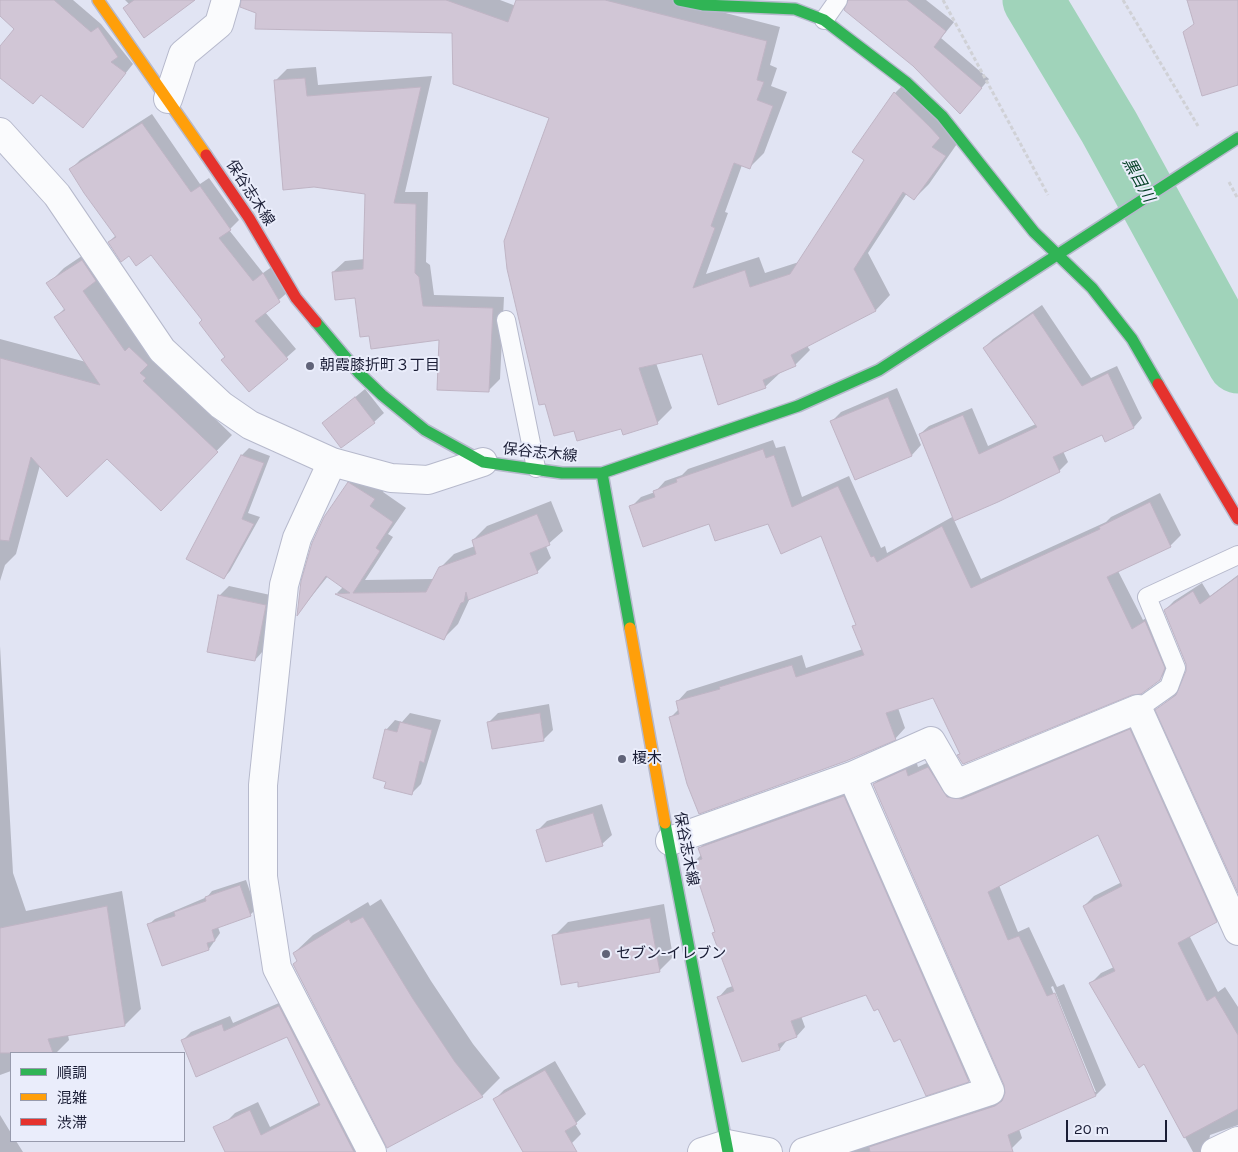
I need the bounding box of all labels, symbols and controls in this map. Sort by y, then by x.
water label: 黒目川 [1118,154,1158,206]
street label: 保谷志木線 [222,157,278,229]
place label: 朝霞膝折町３丁目 [320,357,440,375]
marker: 朝霞膝折町３丁目 [304,360,316,372]
street label: 保谷志木線 [502,440,578,466]
place label: 榎木 [632,750,662,768]
marker: 榎木 [616,753,628,765]
street label: 保谷志木線 [670,810,702,888]
place label: セブン-イレブン [616,945,726,963]
marker: セブン-イレブン [600,948,612,960]
legend [10,1052,185,1142]
text: 順調 [57,1064,87,1082]
text: 混雑 [57,1089,87,1107]
scale bar [1068,1110,1169,1142]
text: 渋滞 [57,1114,87,1132]
text: 20 m [1074,1120,1109,1138]

